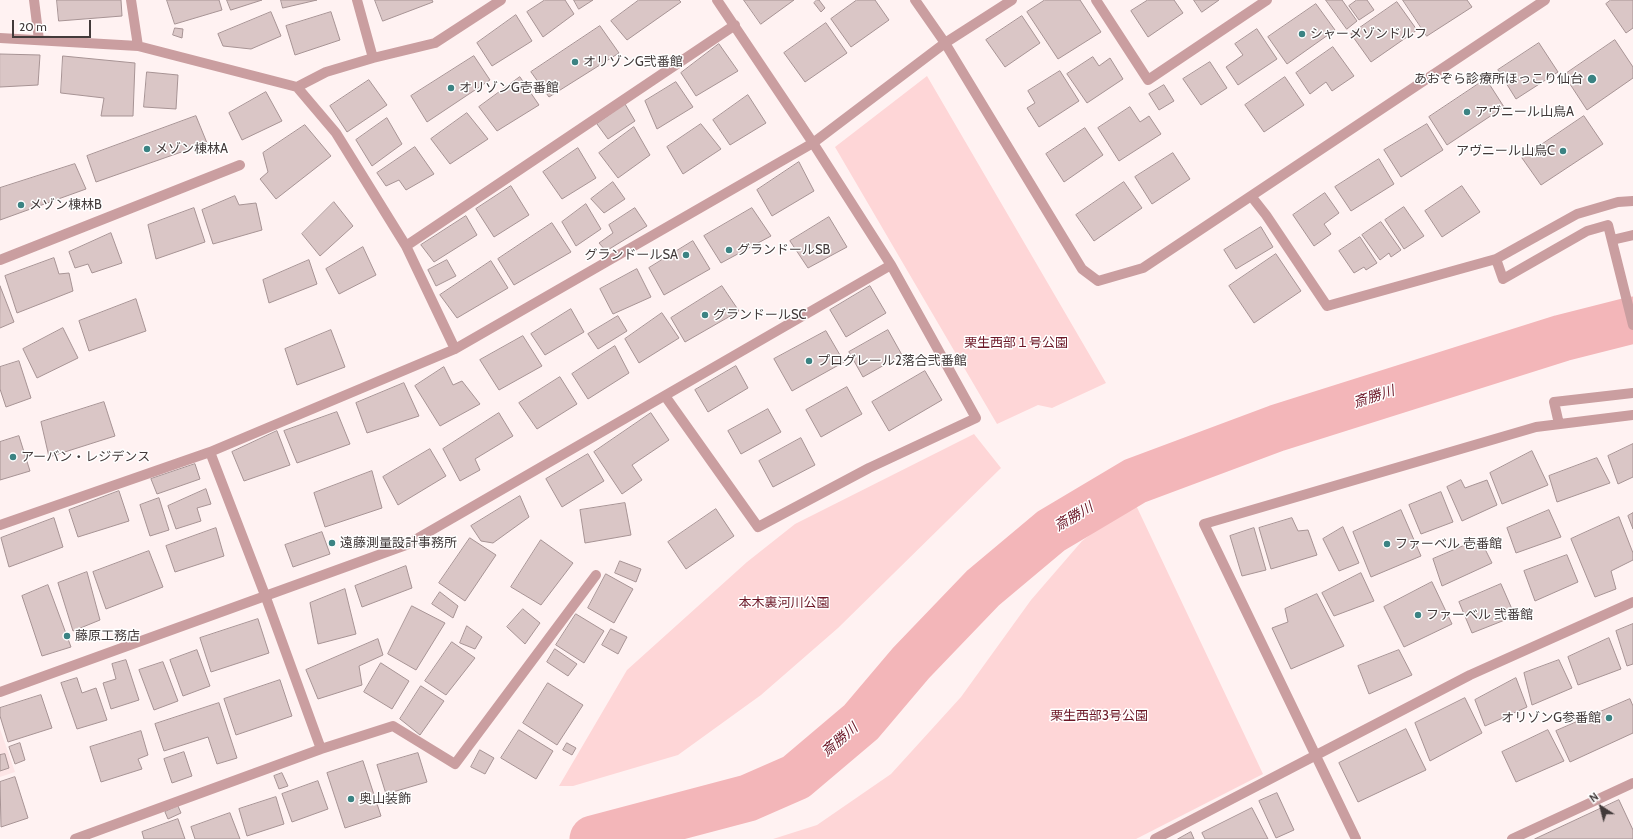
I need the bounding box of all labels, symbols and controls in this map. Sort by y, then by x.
scale bar [14,12,93,38]
text: 20 m [19,19,47,34]
place label: シャーメゾンドルフ [1310,26,1427,42]
marker: シャーメゾンドルフ [1297,29,1307,39]
place label: オリゾンG弐番館 [583,54,683,70]
marker: オリゾンG弐番館 [570,57,580,67]
place label: あおぞら診療所ほっこり仙台 [1414,71,1583,87]
marker: あおぞら診療所ほっこり仙台 [1586,73,1598,85]
place label: オリゾンG壱番館 [459,80,559,96]
marker: オリゾンG壱番館 [446,83,456,93]
place label: アヴニール山鳥A [1475,104,1574,120]
marker: アヴニール山鳥A [1462,107,1472,117]
place label: メゾン棟林A [155,141,228,157]
place label: アヴニール山鳥C [1456,143,1555,159]
marker: メゾン棟林A [142,144,152,154]
marker: アヴニール山鳥C [1558,146,1568,156]
place label: メゾン棟林B [29,197,102,213]
marker: メゾン棟林B [16,200,26,210]
place label: グランドールSB [737,242,830,258]
marker: グランドールSB [724,245,734,255]
place label: グランドールSA [584,247,678,263]
marker: グランドールSA [681,250,691,260]
place label: グランドールSC [713,307,807,323]
marker: グランドールSC [700,310,710,320]
park label: 栗生西部１号公園 [964,335,1068,351]
place label: プログレール2落合弐番館 [817,353,967,369]
marker: プログレール2落合弐番館 [804,356,814,366]
water label: 斎勝川 [1351,383,1397,411]
place label: アーバン・レジデンス [21,449,150,465]
marker: アーバン・レジデンス [8,452,18,462]
water label: 斎勝川 [1052,499,1096,535]
place label: 遠藤測量設計事務所 [340,535,457,551]
place label: ファーベル 壱番館 [1395,536,1502,552]
marker: 遠藤測量設計事務所 [327,538,337,548]
marker: ファーベル 壱番館 [1382,539,1392,549]
park label: 本木裏河川公園 [739,595,829,611]
place label: ファーベル 弐番館 [1426,607,1533,623]
marker: ファーベル 弐番館 [1413,610,1423,620]
place label: 藤原工務店 [75,628,140,644]
marker: 藤原工務店 [62,631,72,641]
park label: 栗生西部3号公園 [1050,708,1148,724]
place label: オリゾンG参番館 [1501,710,1601,726]
marker: オリゾンG参番館 [1604,713,1614,723]
water label: 斎勝川 [819,720,861,760]
north arrow [1581,787,1621,827]
text: N [1587,789,1601,805]
place label: 奥山装飾 [359,791,411,807]
marker: 奥山装飾 [346,794,356,804]

